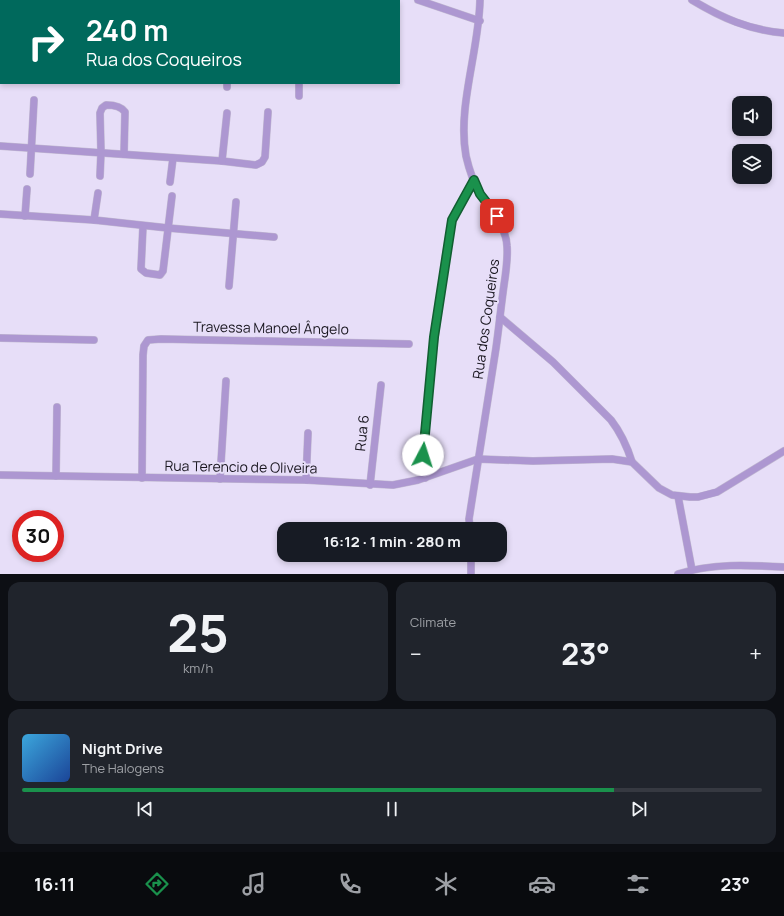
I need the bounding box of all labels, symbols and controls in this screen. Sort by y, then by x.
text: 240 m [86,11,168,49]
icon: right [20,16,72,68]
text: Rua dos Coqueiros [86,47,242,71]
map controls [732,96,772,184]
button: sound [732,96,772,136]
button: layers [732,144,772,184]
pin [480,199,514,233]
icon: arrive [486,205,508,227]
street label: Rua dos Coqueiros [468,258,503,380]
street label: Travessa Manoel Ângelo [193,317,349,338]
street label: Rua 6 [350,414,373,452]
position arrow [402,434,444,476]
street label: Rua Terencio de Oliveira [164,456,318,477]
speed limit sign: 30 [12,510,64,562]
text: 16:12 · 1 min · 280 m [323,531,461,552]
text: 25 [167,597,229,668]
text: Climate [410,613,456,631]
text: 23° [561,633,610,674]
text: − [410,639,422,669]
text: + [749,639,762,669]
text: km/h [183,659,213,677]
text: Night Drive [82,738,163,759]
text: The Halogens [82,759,164,777]
icon: previous [134,798,156,820]
icon: pause [381,798,403,820]
icon: next [628,798,650,820]
icon: directions [143,870,171,898]
icon: music [240,870,268,898]
icon: phone [336,870,364,898]
icon: climate [432,870,460,898]
icon: car [528,870,556,898]
icon: filters [624,870,652,898]
text: 16:11 [34,872,75,896]
text: 23° [721,872,750,896]

